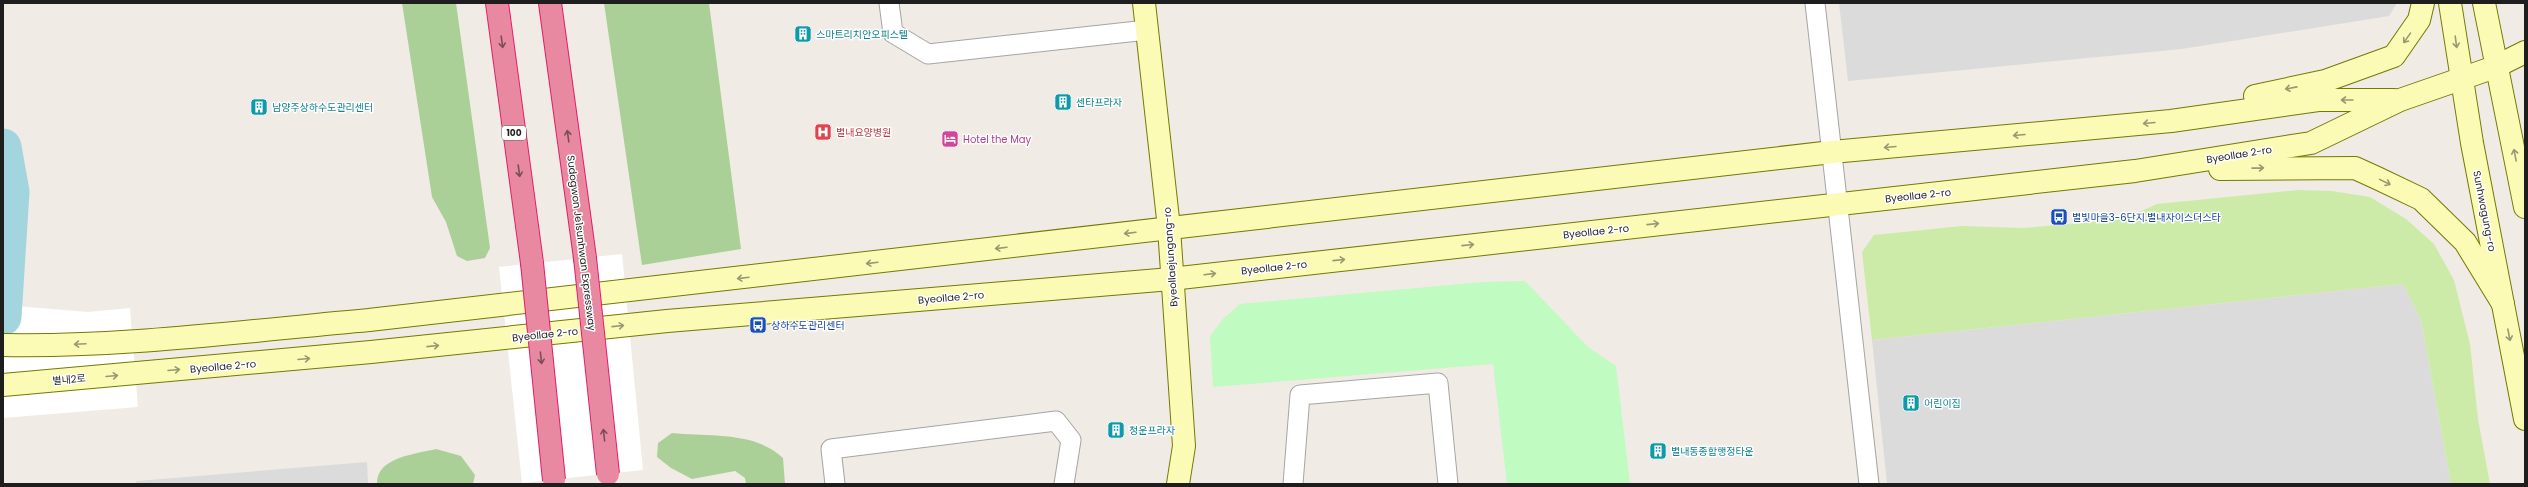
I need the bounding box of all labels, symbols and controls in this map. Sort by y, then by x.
building icon: 스마트리치안오피스텔 [793,24,813,44]
place label: 스마트리치안오피스텔 [816,27,908,42]
one-way arrow [2403,32,2411,43]
one-way arrow [498,35,506,48]
one-way arrow [2452,35,2460,48]
one-way arrow [2285,84,2298,92]
building icon: 센타프라자 [1053,92,1073,112]
place label: 센타프라자 [1076,95,1123,110]
one-way arrow [2341,96,2354,104]
building icon: 남양주상하수도관리센터 [249,97,269,117]
place label: 남양주상하수도관리센터 [272,100,373,115]
one-way arrow [2143,119,2156,127]
hospital icon: 별내요양병원 [813,122,833,142]
place label: 별내요양병원 [836,125,891,140]
road number: 100 [502,126,526,140]
hotel icon: Hotel the May [940,129,960,149]
one-way arrow [564,130,572,143]
one-way arrow [2013,131,2026,138]
place label: Hotel the May [963,132,1032,147]
street label: Byeollae 2-ro [2205,142,2273,167]
one-way arrow [1884,143,1897,150]
one-way arrow [2510,149,2518,162]
street label: Sudogwon Je1sunhwan Expressway [563,154,600,332]
one-way arrow [515,164,523,177]
one-way arrow [2251,164,2264,172]
street label: Sunhwagung-ro [2469,169,2500,253]
one-way arrow [2379,179,2391,186]
street label: Byeollae 2-ro [1884,185,1952,206]
street label: Byeollaejungang-ro [1160,207,1181,307]
bus stop icon: 별빛마을3-6단지.별내자이스더스타 [2049,207,2069,227]
place label: 별빛마을3-6단지.별내자이스더스타 [2072,210,2221,225]
street label: Byeollae 2-ro [1562,221,1630,242]
one-way arrow [1646,221,1659,228]
one-way arrow [1124,229,1137,237]
one-way arrow [1461,241,1474,249]
one-way arrow [995,244,1008,252]
one-way arrow [1332,256,1345,263]
street label: Byeollae 2-ro [1240,257,1308,278]
one-way arrow [866,259,879,267]
one-way arrow [1203,270,1216,278]
one-way arrow [737,275,750,282]
street label: Byeollae 2-ro [917,287,985,308]
bus stop icon: 상하수도관리센터 [748,315,768,335]
place label: 상하수도관리센터 [771,318,845,333]
one-way arrow [611,322,624,330]
street label: Byeollae 2-ro [511,324,579,345]
one-way arrow [2505,328,2513,341]
one-way arrow [74,341,87,348]
one-way arrow [426,342,439,349]
one-way arrow [538,351,545,364]
one-way arrow [297,355,310,362]
street label: Byeollae 2-ro [189,356,257,377]
one-way arrow [167,366,180,373]
street label: 별내2로 [52,371,86,388]
one-way arrow [105,372,118,379]
building icon: 어린이집 [1901,393,1921,413]
place label: 어린이집 [1924,396,1961,411]
building icon: 청운프라자 [1106,420,1126,440]
place label: 청운프라자 [1129,423,1176,438]
one-way arrow [600,429,607,442]
building icon: 별내동종합행정타운 [1648,441,1668,461]
place label: 별내동종합행정타운 [1671,444,1754,459]

